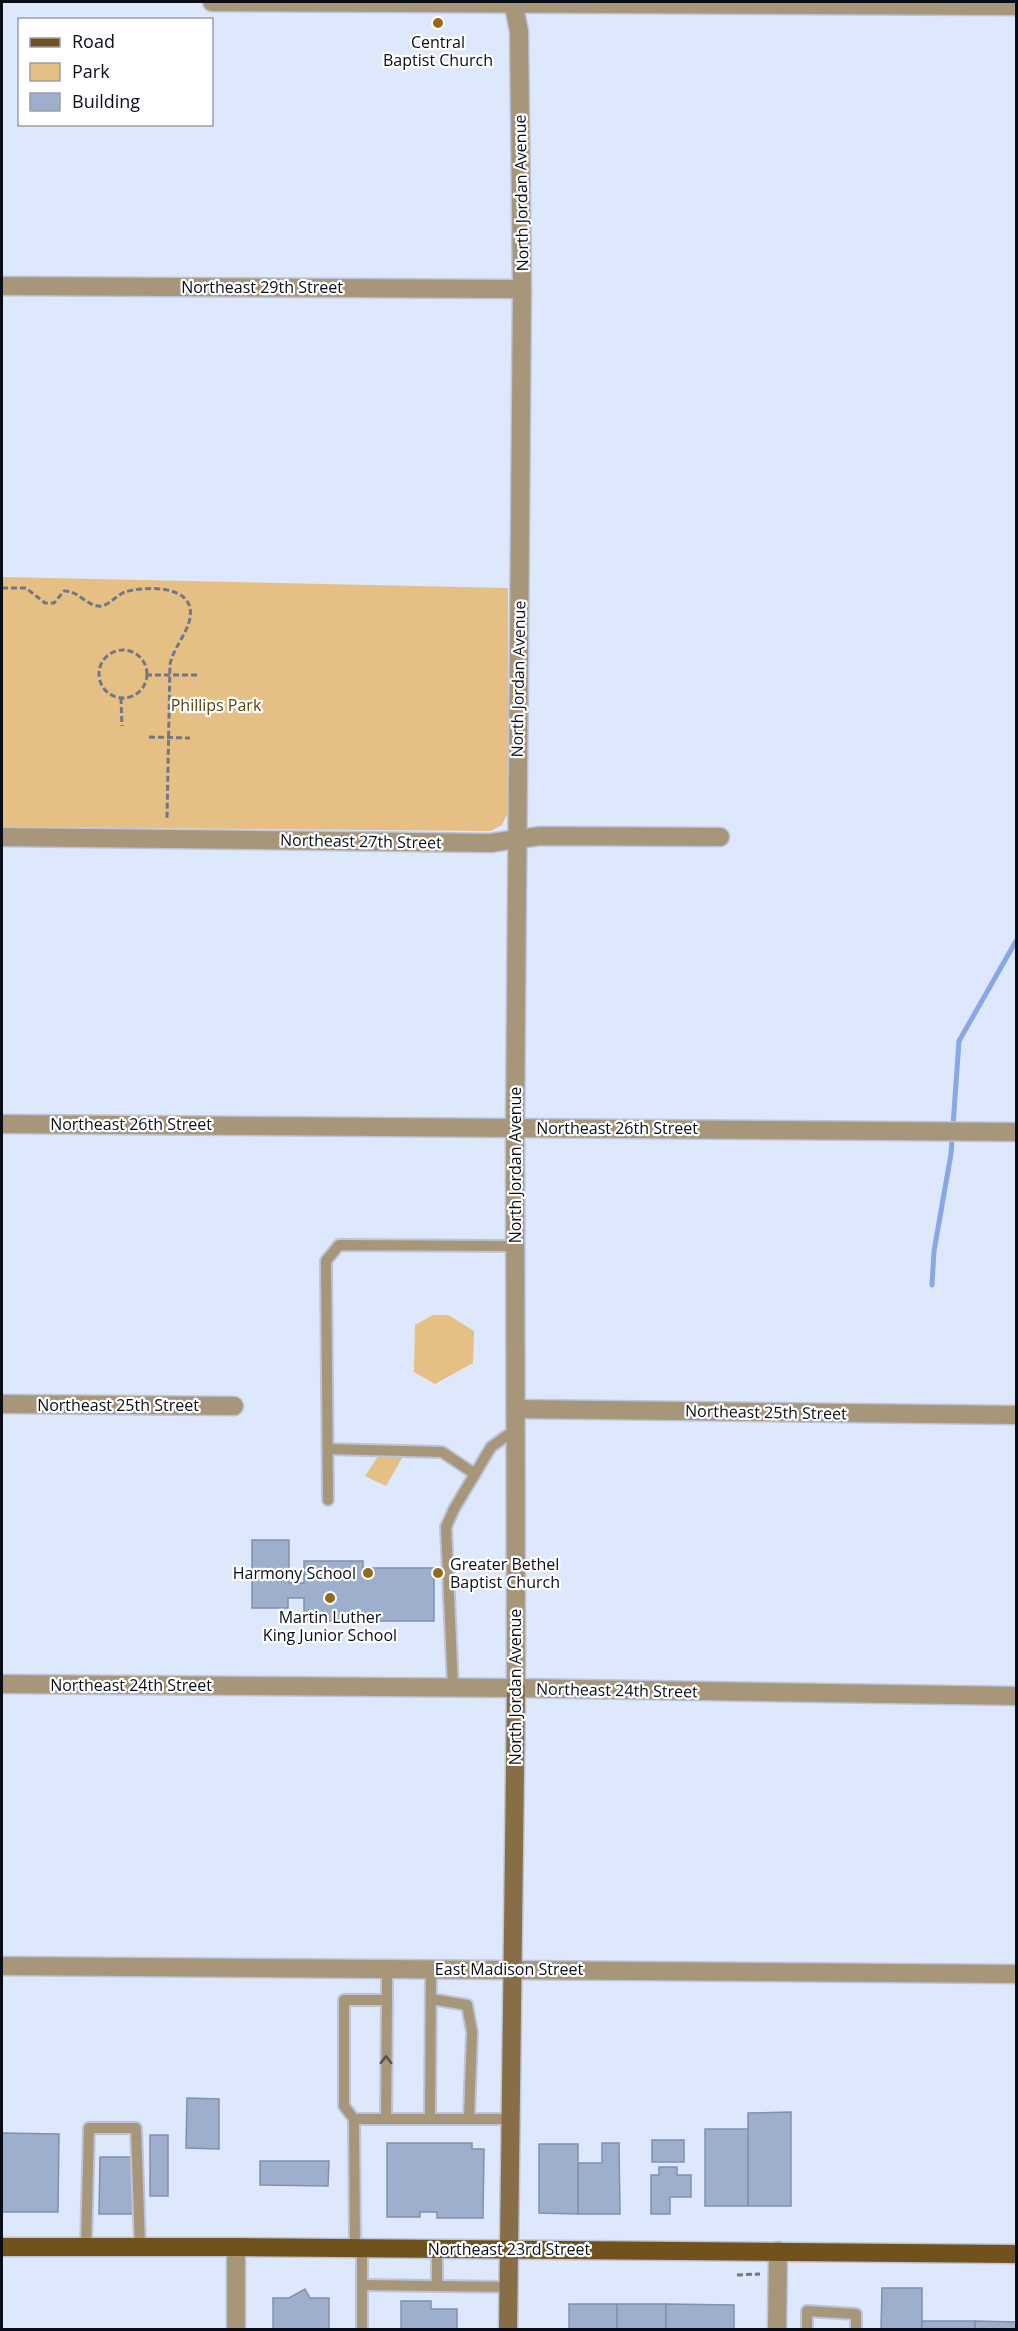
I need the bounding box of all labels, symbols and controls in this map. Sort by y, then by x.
marker: Central Baptist Church [431,16,445,30]
legend [18,18,213,126]
text: Road [72,29,115,53]
place label: Central Baptist Church [383,31,493,71]
text: Park [72,59,110,83]
text: Building [72,89,140,113]
street label: North Jordan Avenue [509,114,533,272]
street label: Northeast 29th Street [181,276,343,298]
street label: North Jordan Avenue [506,600,530,758]
park label: Phillips Park [171,694,262,716]
street label: Northeast 27th Street [280,829,442,853]
street label: North Jordan Avenue [504,1087,526,1243]
street label: Northeast 26th Street [50,1113,212,1135]
street label: Northeast 26th Street [536,1117,698,1139]
street label: Northeast 25th Street [37,1394,199,1416]
street label: Northeast 25th Street [685,1400,847,1424]
place label: Greater Bethel Baptist Church [450,1553,560,1593]
place label: Harmony School [233,1562,356,1584]
marker: Harmony School [361,1566,375,1580]
marker: Greater Bethel Baptist Church [431,1566,445,1580]
marker: Martin Luther King Junior School [323,1591,337,1605]
place label: Martin Luther King Junior School [263,1606,397,1646]
street label: North Jordan Avenue [504,1609,526,1765]
street label: Northeast 24th Street [50,1674,212,1696]
street label: Northeast 24th Street [536,1678,698,1702]
street label: East Madison Street [435,1958,583,1980]
one-way arrow [380,2056,392,2065]
street label: Northeast 23rd Street [428,2238,591,2260]

